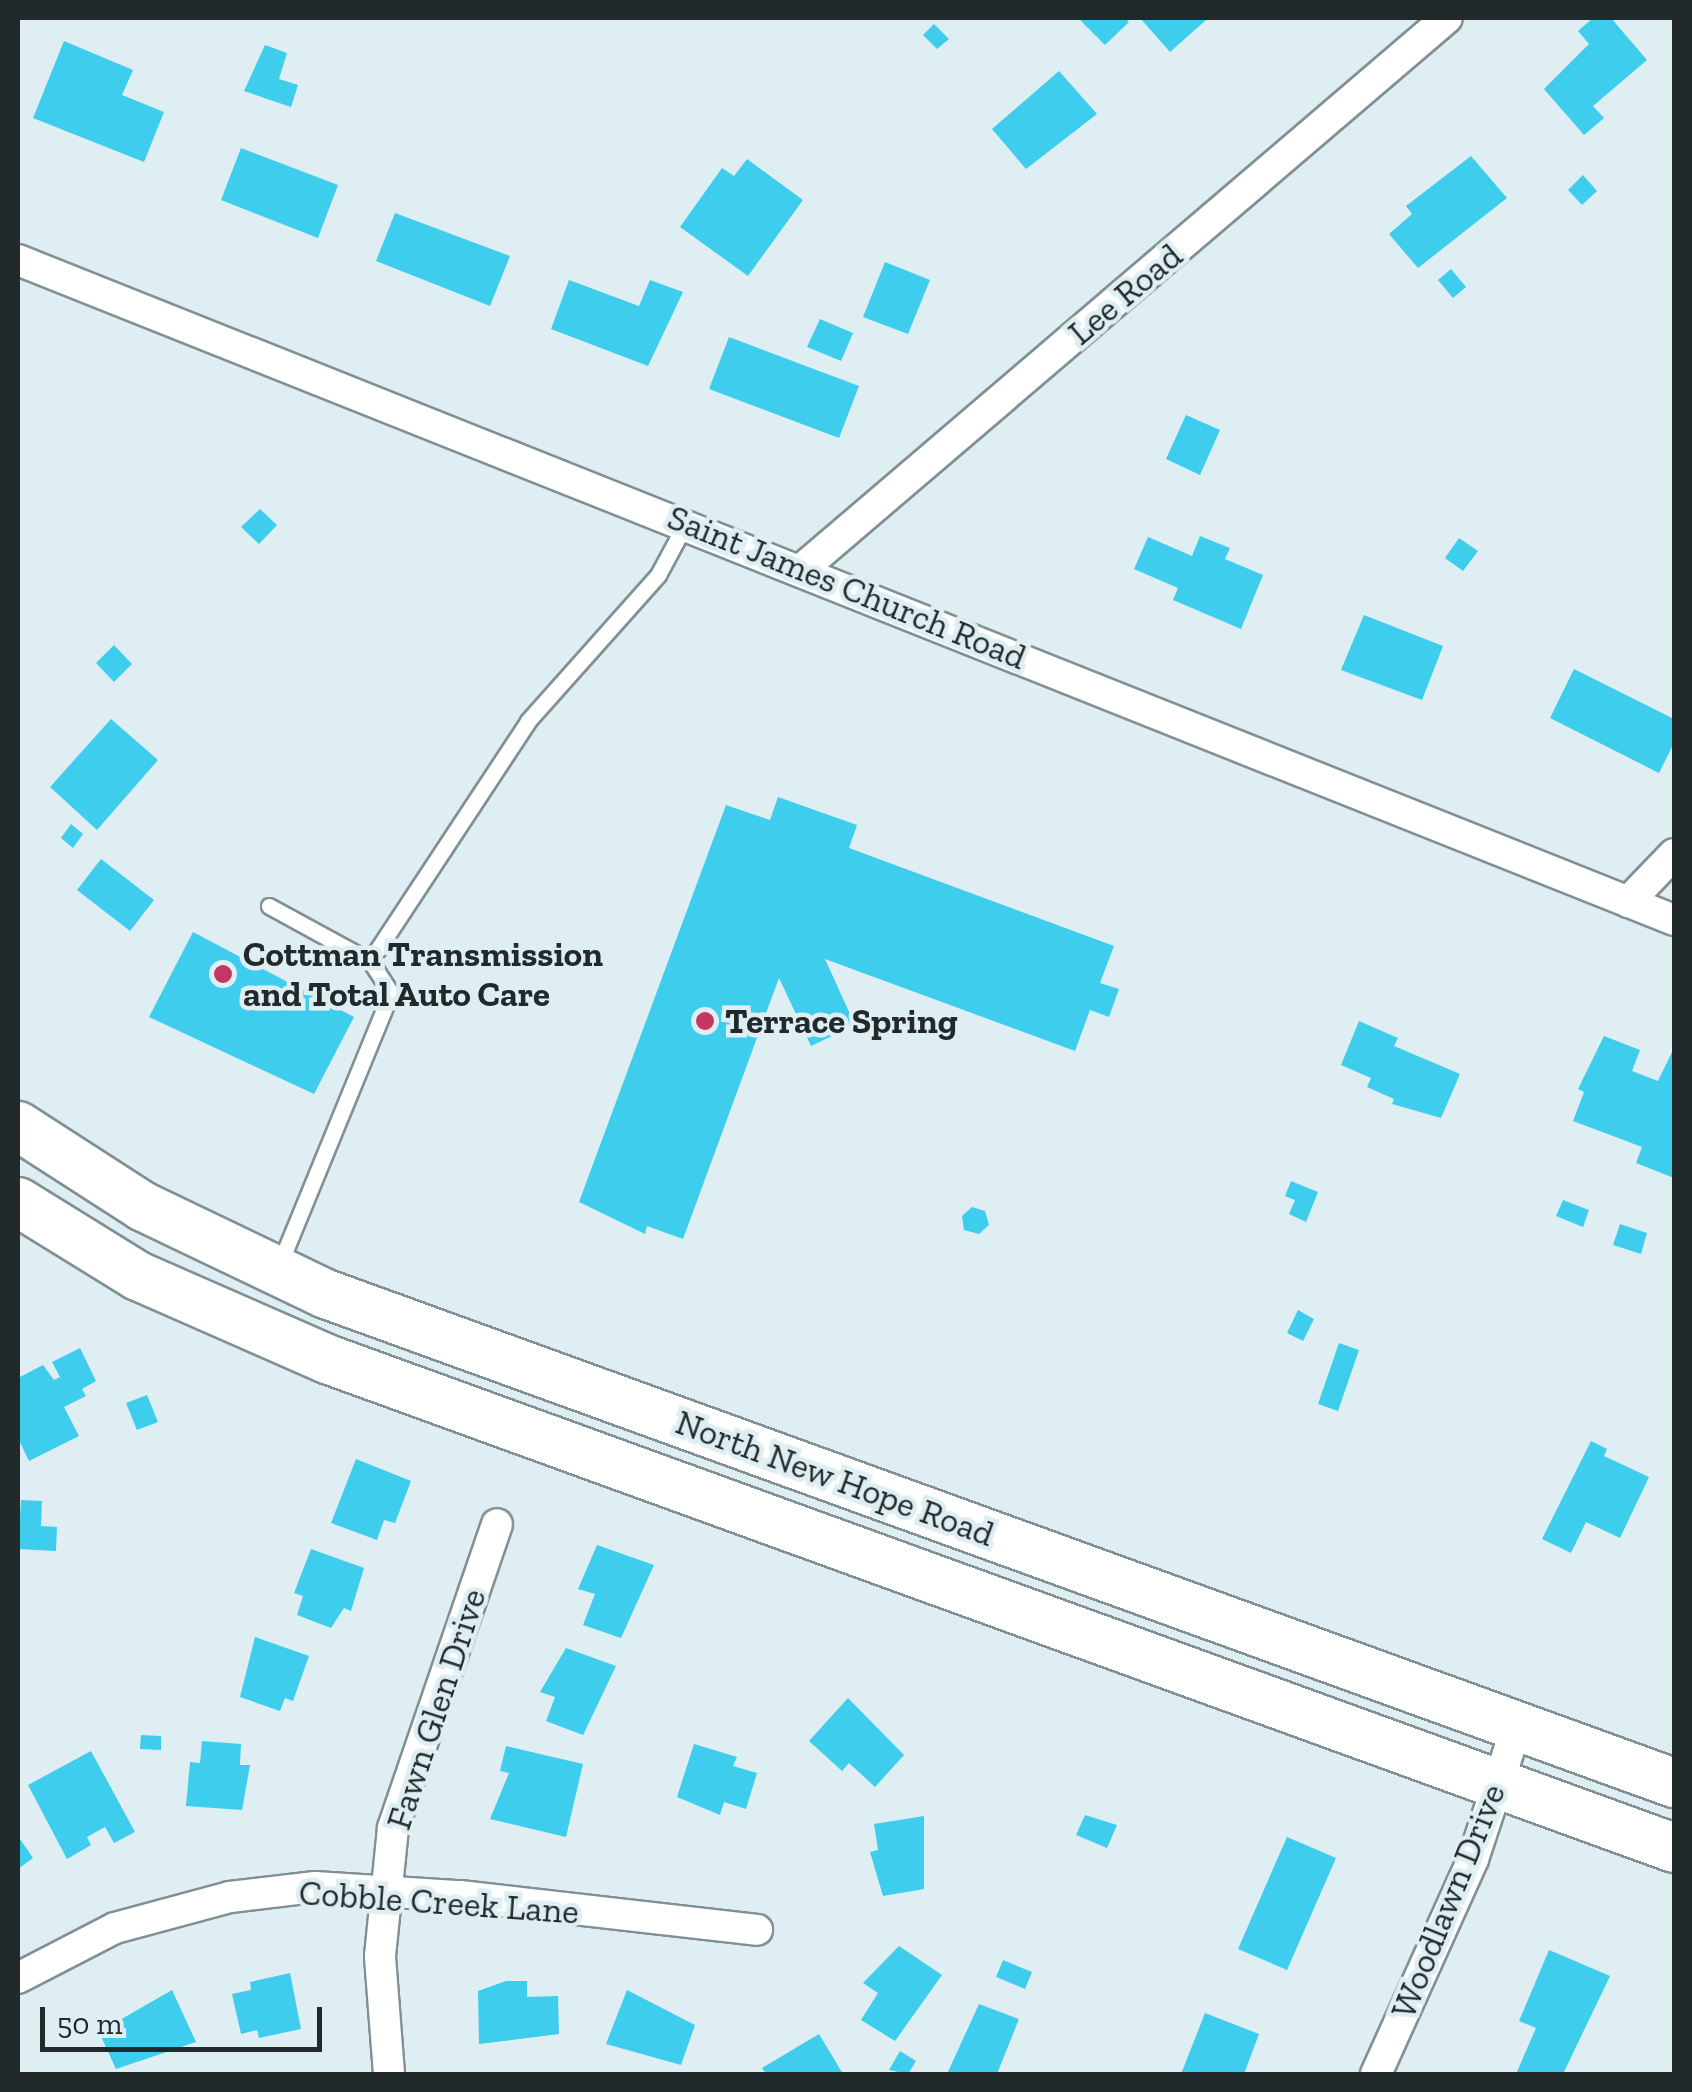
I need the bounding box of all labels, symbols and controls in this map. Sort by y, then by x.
street label: Lee Road [1060,234,1190,354]
street label: Saint James Church Road [661,496,1033,678]
place label: Cottman Transmission and Total Auto Care [243,933,603,1015]
marker: Cottman Transmission and Total Auto Care [212,963,234,985]
place label: Terrace Spring [725,1000,958,1042]
marker: Terrace Spring [694,1010,716,1032]
street label: North New Hope Road [670,1401,1000,1555]
street label: Fawn Glen Drive [377,1583,495,1835]
street label: Woodlawn Drive [1382,1778,1514,2024]
street label: Cobble Creek Lane [298,1871,580,1933]
scale bar [45,1987,328,2049]
text: 50 m [57,2006,122,2042]

